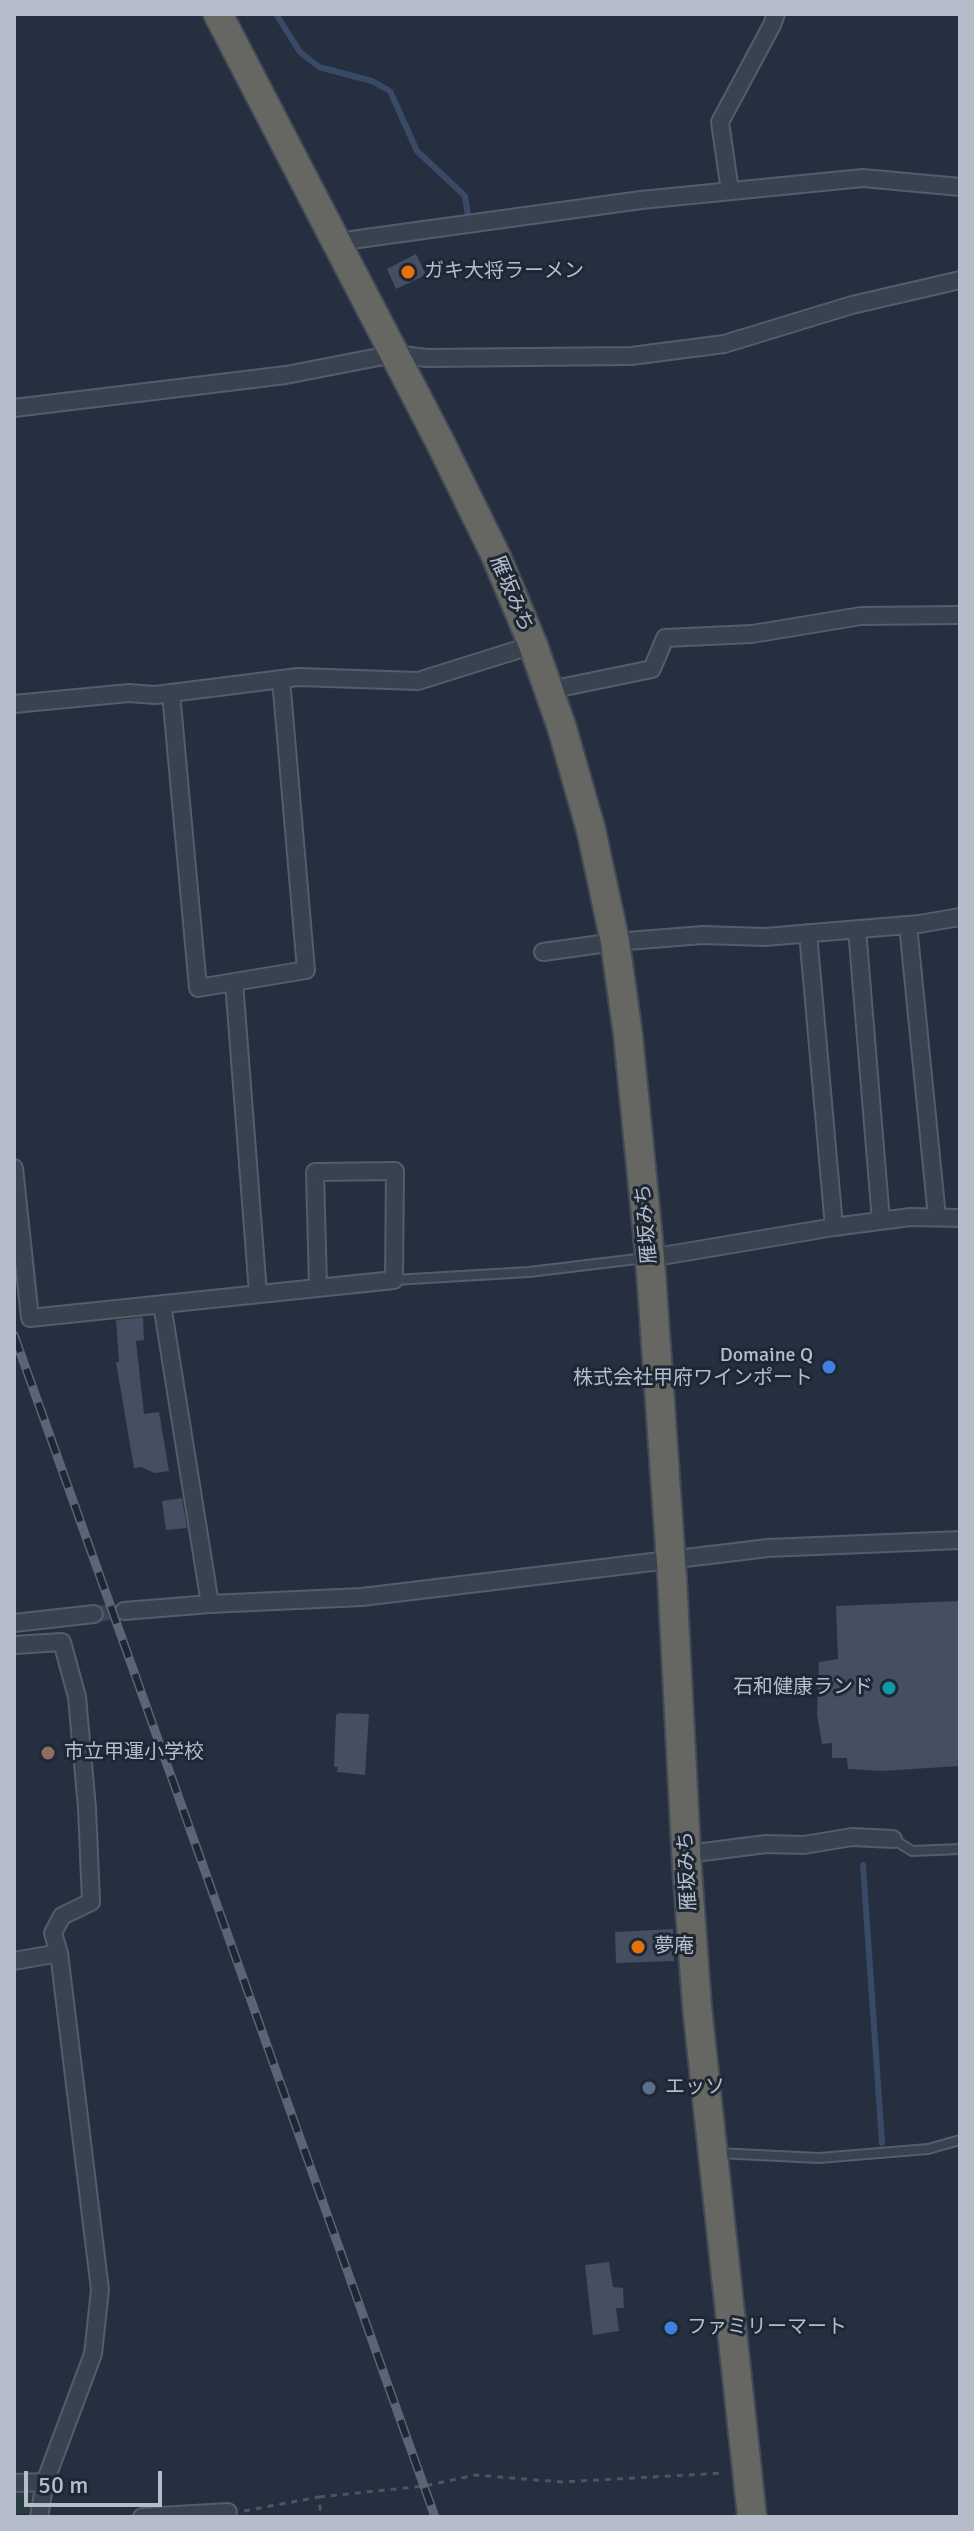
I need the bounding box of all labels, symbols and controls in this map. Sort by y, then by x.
place label: ガキ大将ラーメン [424,260,584,284]
marker: ガキ大将ラーメン [399,263,417,281]
street label: 雁坂みち [484,552,538,636]
street label: 雁坂みち [632,1183,662,1265]
place label: Domaine Q 株式会社甲府ワインポート [573,1344,813,1391]
marker: Domaine Q 株式会社甲府ワインポート [820,1358,838,1376]
place label: 石和健康ランド [733,1676,873,1700]
marker: 石和健康ランド [880,1679,898,1697]
place label: 市立甲運小学校 [64,1741,204,1765]
marker: 市立甲運小学校 [39,1744,57,1762]
street label: 雁坂みち [674,1830,702,1912]
place label: 夢庵 [654,1935,694,1959]
marker: 夢庵 [629,1938,647,1956]
place label: エッソ [665,2076,725,2100]
marker: エッソ [640,2079,658,2097]
place label: ファミリーマート [687,2316,847,2340]
marker: ファミリーマート [662,2319,680,2337]
scale bar [28,2455,166,2505]
text: 50 m [38,2470,88,2500]

